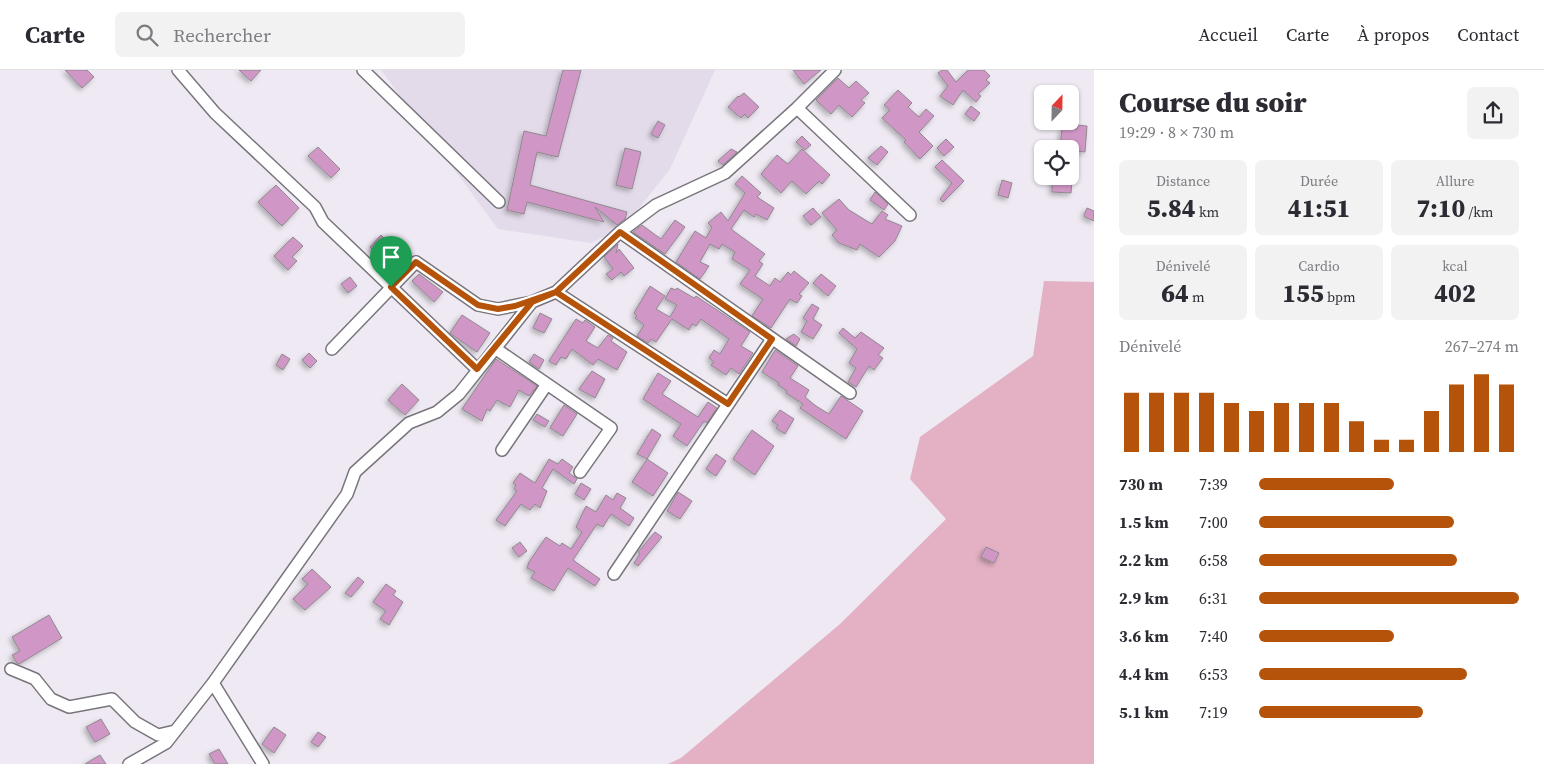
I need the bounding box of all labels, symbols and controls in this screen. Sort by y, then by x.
search box [115,12,465,57]
text: Carte [25,18,85,51]
icon: search [133,21,161,49]
text: Rechercher [173,22,271,48]
text: Accueil [1199,22,1258,47]
text: Carte [1286,22,1329,47]
text: À propos [1357,22,1429,47]
text: Contact [1457,22,1519,47]
text: Course du soir [1119,83,1307,121]
north arrow [1034,85,1079,130]
map controls [1034,85,1079,185]
button: share [1467,87,1519,139]
text: 19:29 · 8 × 730 m [1119,121,1234,143]
button: locate [1034,140,1079,185]
text: Distance [1156,171,1210,191]
text: Durée [1300,171,1338,191]
text: Allure [1436,171,1474,191]
text: 5.84 [1147,191,1196,225]
text: 41:51 [1288,191,1350,225]
text: 7:10 [1417,191,1465,225]
text: km [1196,202,1219,222]
text: /km [1465,202,1493,222]
pin [370,236,412,287]
icon: arrive [377,243,405,271]
text: Dénivelé [1156,256,1210,276]
text: Cardio [1298,256,1340,276]
text: kcal [1442,256,1468,276]
text: 64 [1161,276,1189,310]
text: 155 [1282,276,1324,310]
text: 402 [1434,276,1476,310]
text: m [1189,287,1205,307]
text: bpm [1324,287,1356,307]
text: Dénivelé [1119,335,1181,357]
text: 267–274 m [1445,335,1519,357]
text: 730 m [1119,473,1163,495]
text: 7:39 [1199,473,1228,495]
text: 1.5 km [1119,511,1169,533]
text: 7:00 [1199,511,1228,533]
text: 2.2 km [1119,549,1169,571]
text: 6:58 [1199,549,1228,571]
text: 2.9 km [1119,587,1169,609]
text: 6:31 [1199,587,1228,609]
text: 3.6 km [1119,625,1169,647]
text: 7:40 [1199,625,1228,647]
text: 4.4 km [1119,663,1169,685]
text: 6:53 [1199,663,1228,685]
text: 5.1 km [1119,701,1169,723]
text: 7:19 [1199,701,1228,723]

